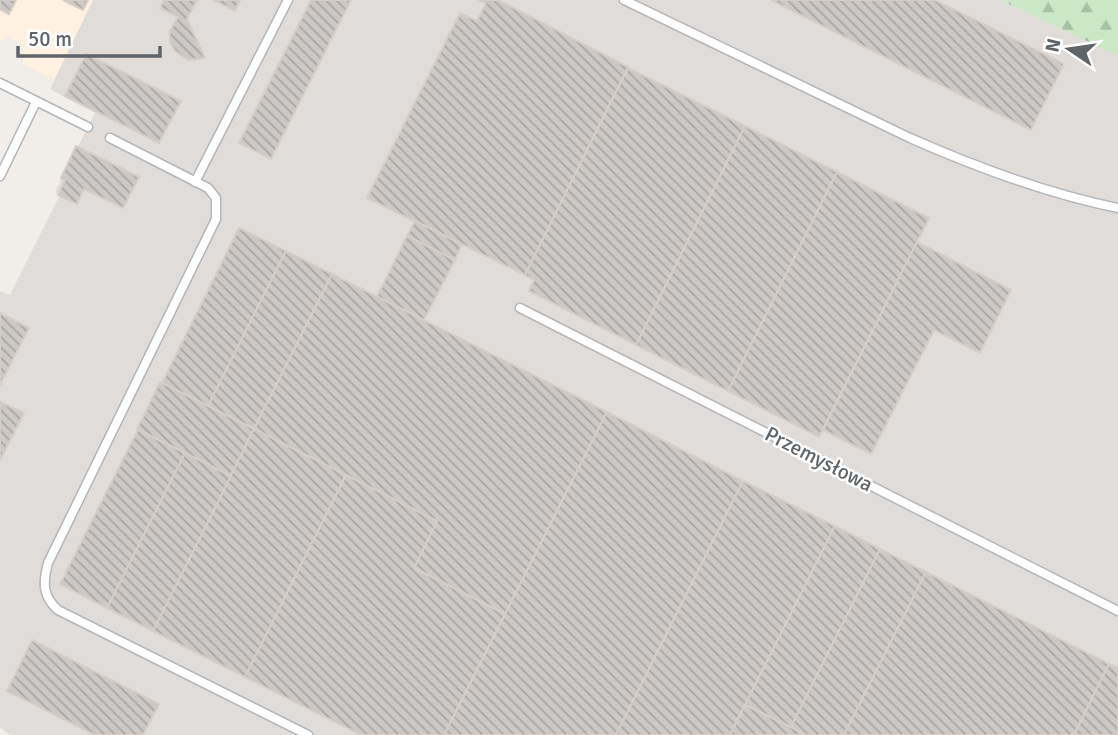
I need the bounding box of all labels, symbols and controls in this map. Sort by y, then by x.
scale bar [18,14,159,58]
north arrow [1034,14,1104,84]
text: 50 m [28,26,72,52]
text: N [1040,36,1067,55]
street label: Przemysłowa [761,421,877,497]

